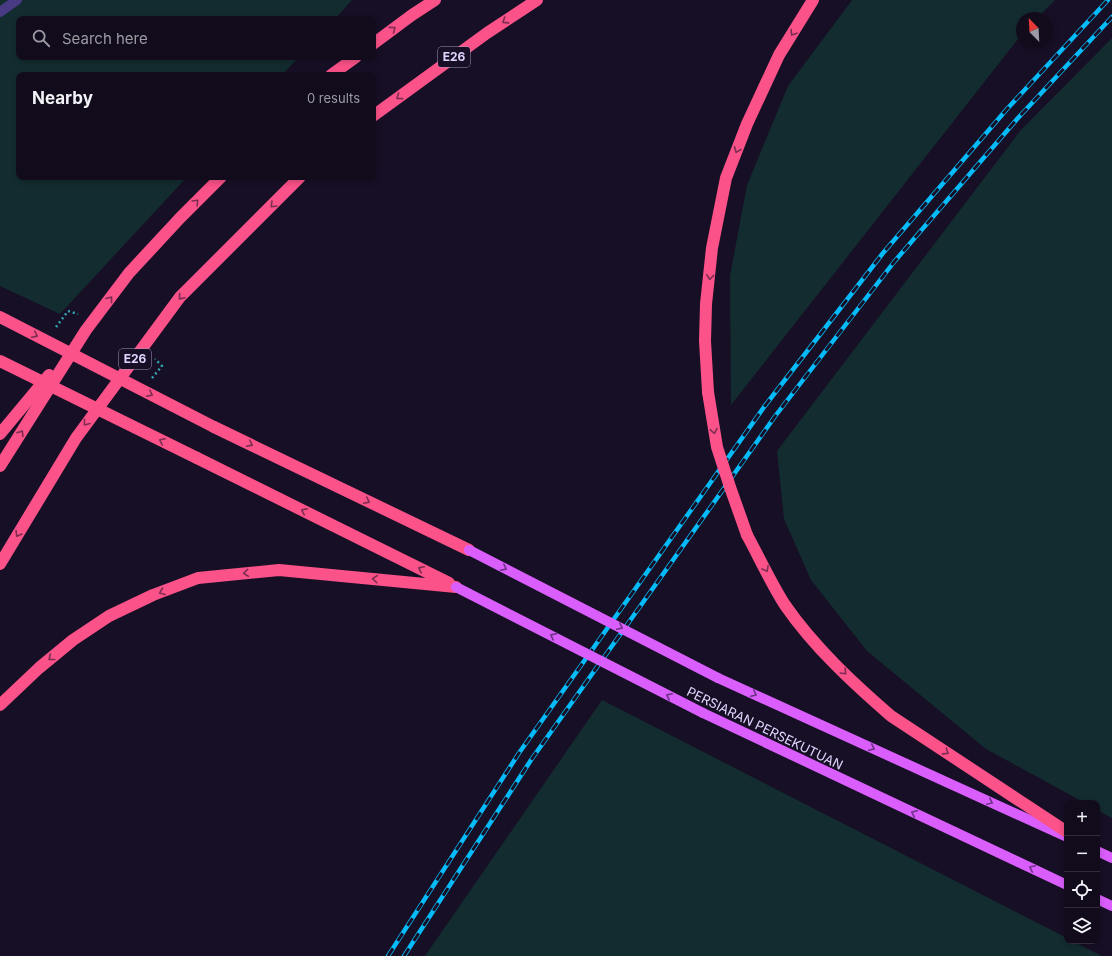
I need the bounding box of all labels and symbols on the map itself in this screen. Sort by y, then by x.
north arrow [1016,12,1052,48]
one-way arrow [502,16,509,24]
one-way arrow [388,27,395,34]
one-way arrow [790,29,797,36]
road number: E26 [438,47,470,67]
one-way arrow [397,92,404,99]
one-way arrow [734,147,742,154]
one-way arrow [191,199,199,207]
one-way arrow [270,200,277,208]
one-way arrow [705,274,714,280]
one-way arrow [179,292,186,300]
one-way arrow [105,296,112,303]
one-way arrow [30,330,38,338]
road number: E26 [119,349,151,369]
one-way arrow [146,389,154,397]
one-way arrow [84,419,91,426]
one-way arrow [709,428,718,434]
one-way arrow [16,430,24,437]
one-way arrow [159,438,167,446]
one-way arrow [245,439,253,447]
one-way arrow [362,496,370,504]
one-way arrow [301,509,309,516]
one-way arrow [15,530,22,537]
one-way arrow [500,563,507,571]
one-way arrow [761,565,769,572]
one-way arrow [418,566,425,574]
one-way arrow [243,568,249,577]
one-way arrow [372,575,378,584]
one-way arrow [158,587,165,595]
one-way arrow [615,622,623,630]
one-way arrow [550,633,557,641]
one-way arrow [48,654,55,661]
one-way arrow [839,667,847,675]
street label: PERSIARAN PERSEKUTUAN [684,683,846,773]
one-way arrow [749,689,757,697]
one-way arrow [665,693,673,700]
one-way arrow [867,743,875,751]
one-way arrow [941,747,948,754]
one-way arrow [986,797,993,805]
one-way arrow [911,810,919,818]
one-way arrow [1028,865,1036,873]

